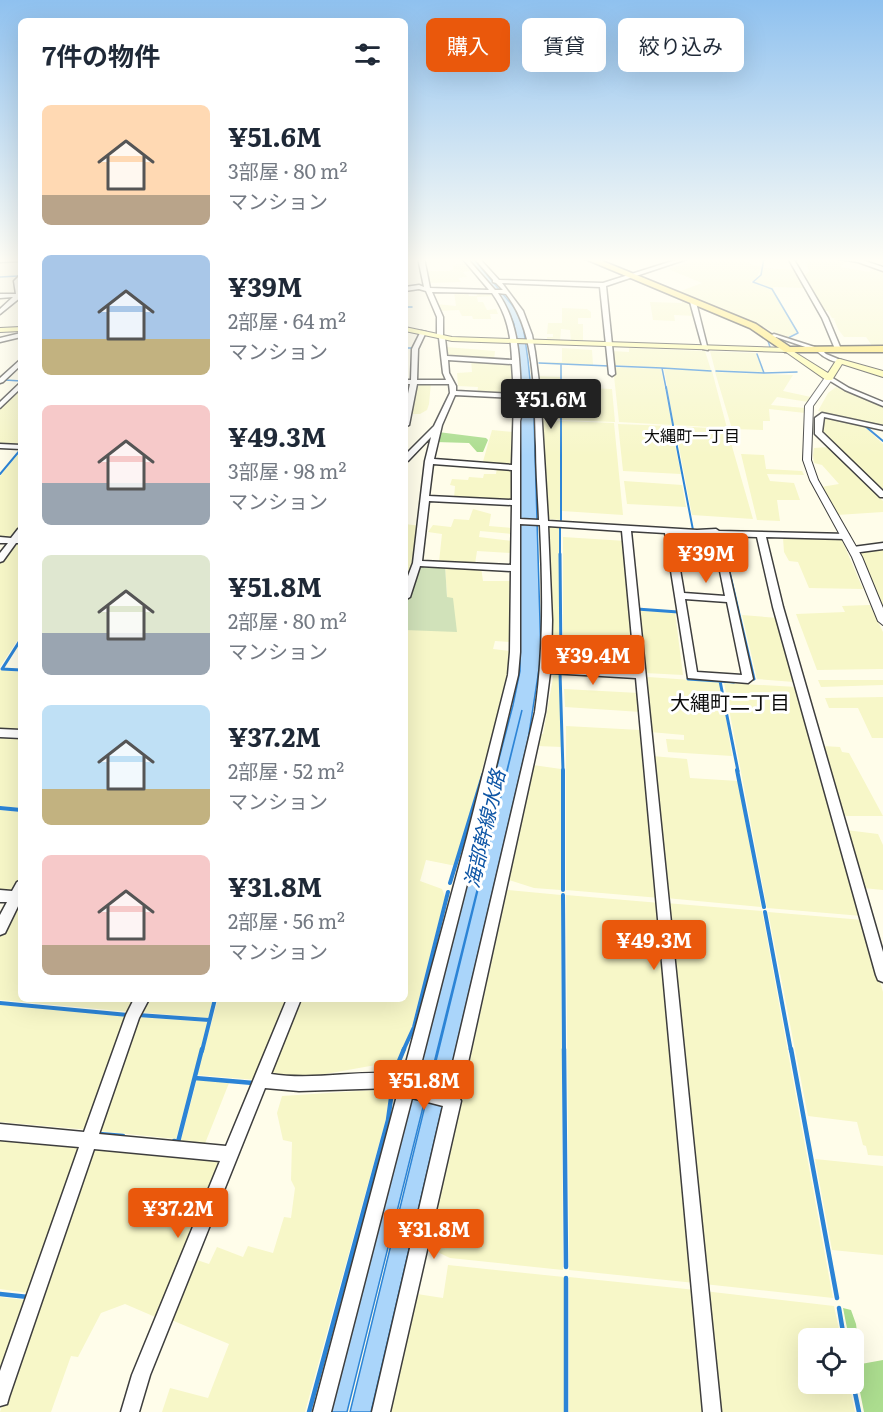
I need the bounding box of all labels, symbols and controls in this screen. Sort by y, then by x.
chip: 購入 [426,18,510,72]
chip: 賃貸 [522,18,606,72]
chip: 絞り込み [618,18,744,72]
text: 7件の物件 [42,35,160,74]
icon: filters [351,38,384,71]
text: ¥51.6M [228,116,322,155]
icon: home [90,129,162,201]
text: 3部屋 · 80 m² [228,155,347,185]
text: マンション [228,185,328,215]
text: ¥39M [228,266,302,305]
icon: home [90,279,162,351]
text: 2部屋 · 64 m² [228,305,346,335]
text: マンション [228,335,328,365]
pin: ¥51.6M [502,379,600,430]
text: ¥51.6M [515,383,587,413]
text: ¥49.3M [228,416,327,455]
district label: 大縄町一丁目 [644,423,740,447]
icon: home [90,429,162,501]
text: 3部屋 · 98 m² [228,455,346,485]
text: マンション [228,485,328,515]
pin: ¥39M [670,533,742,584]
text: ¥39M [677,537,735,567]
text: ¥51.8M [228,566,322,605]
icon: home [90,579,162,651]
text: 2部屋 · 80 m² [228,605,347,635]
text: マンション [228,635,328,665]
pin: ¥39.4M [544,635,642,686]
text: ¥39.4M [555,639,631,669]
district label: 大縄町二丁目 [670,686,790,716]
text: ¥37.2M [228,716,321,755]
icon: home [90,729,162,801]
text: 2部屋 · 52 m² [228,755,344,785]
water label: 海部幹線水路 [455,765,512,890]
text: マンション [228,785,328,815]
text: ¥31.8M [228,866,322,905]
icon: home [90,879,162,951]
text: 2部屋 · 56 m² [228,905,345,935]
pin: ¥49.3M [605,920,703,971]
text: ¥49.3M [616,924,692,954]
text: マンション [228,935,328,965]
pin: ¥51.8M [375,1060,473,1111]
text: ¥51.8M [388,1064,460,1094]
pin: ¥37.2M [129,1188,227,1239]
text: ¥37.2M [142,1192,214,1222]
pin: ¥31.8M [385,1209,483,1260]
text: ¥31.8M [398,1213,470,1243]
map controls [798,1328,864,1394]
button: locate [798,1328,864,1394]

